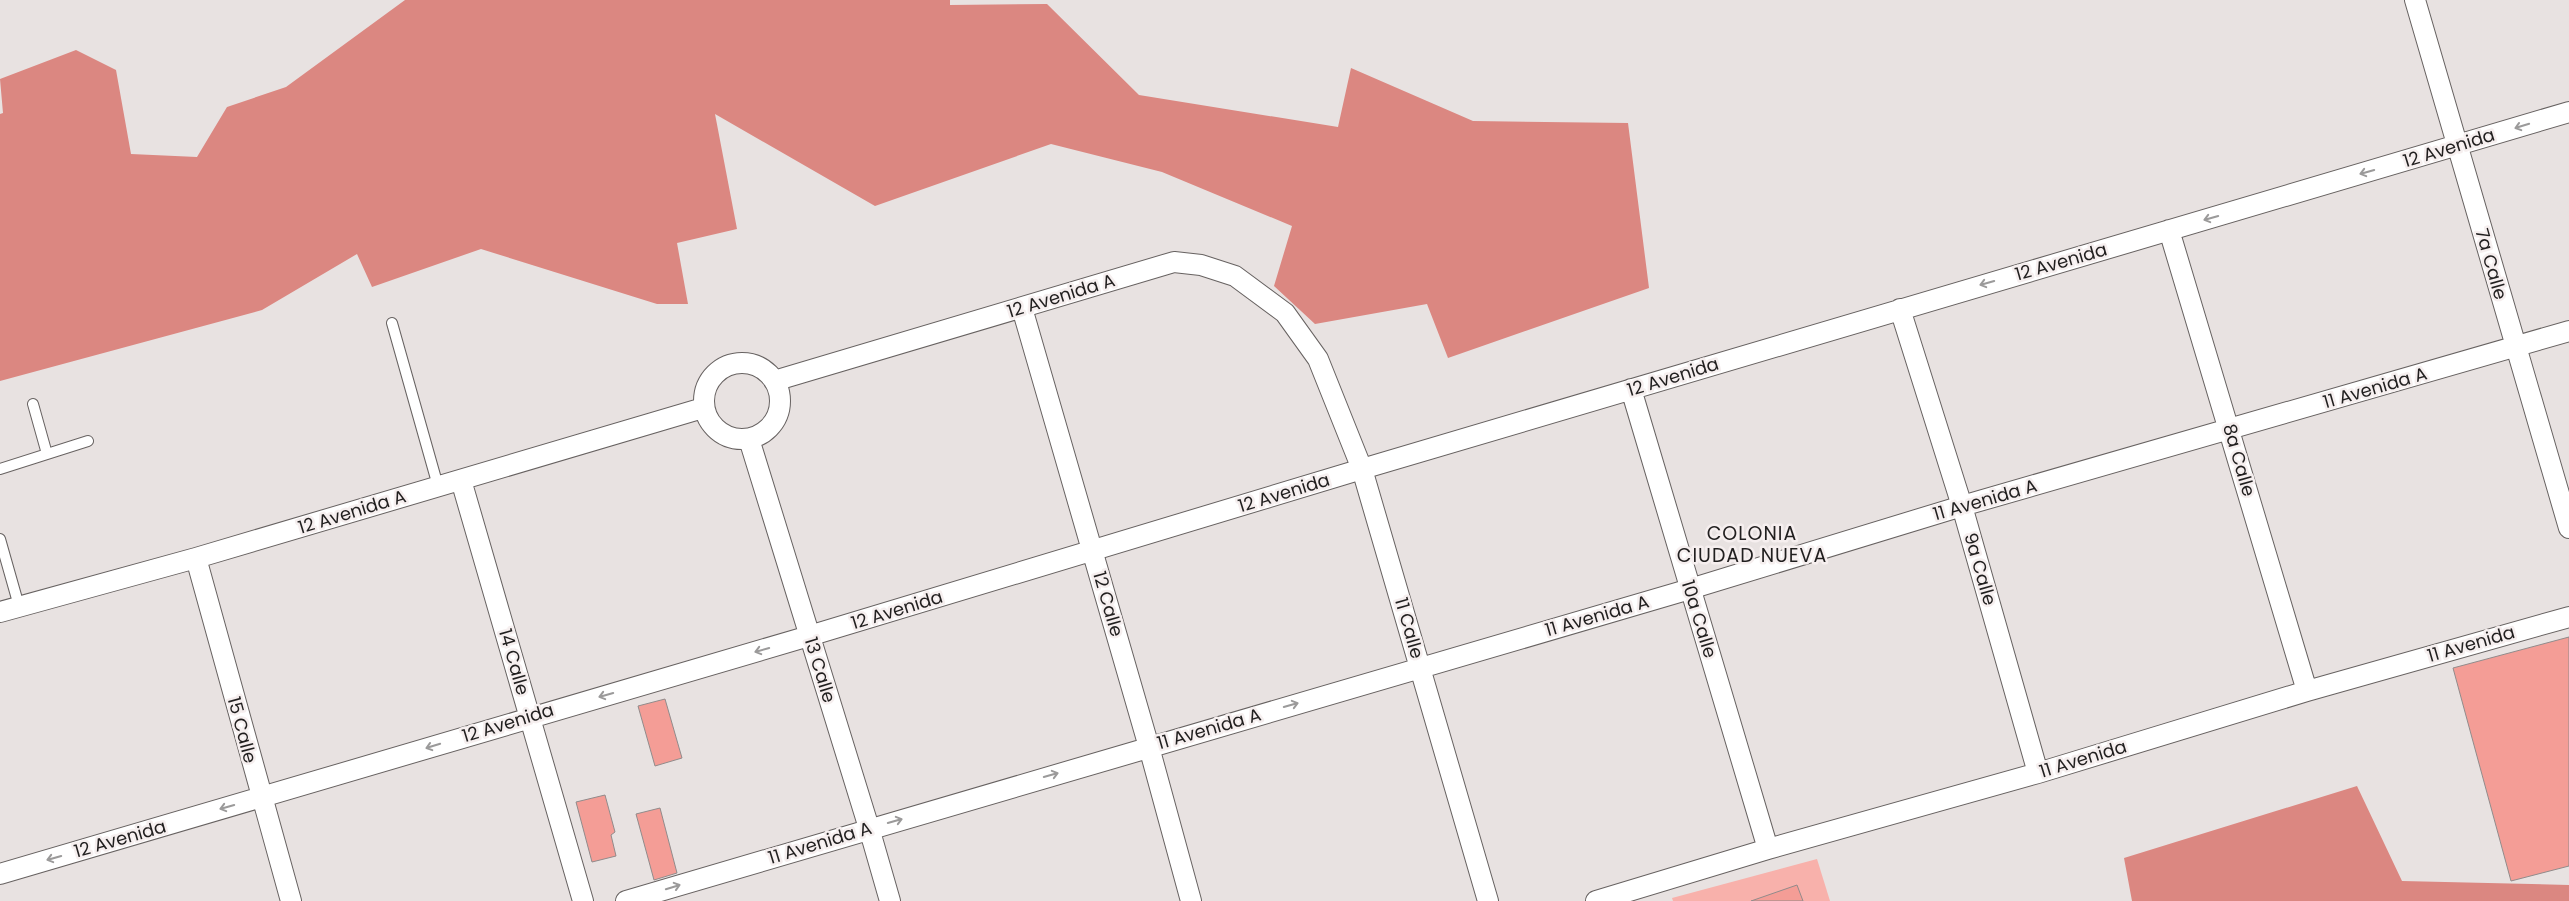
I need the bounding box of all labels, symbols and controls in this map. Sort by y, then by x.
street label: 12 Avenida [2400,122,2498,173]
one-way arrow [2515,122,2531,131]
one-way arrow [2359,168,2375,178]
one-way arrow [2203,213,2219,223]
street label: 7a Calle [2469,225,2514,302]
street label: 12 Avenida [2012,236,2110,287]
street label: 12 Avenida A [1004,267,1118,324]
one-way arrow [1980,279,1996,289]
street label: 12 Avenida [1624,351,1722,402]
street label: 11 Avenida A [2320,361,2430,414]
street label: 8a Calle [2217,421,2262,499]
street label: 12 Avenida [1235,467,1333,518]
street label: 11 Avenida A [1930,473,2040,526]
street label: 12 Avenida A [295,483,409,540]
district label: COLONIA CIUDAD NUEVA [1677,520,1827,569]
street label: 9a Calle [1958,530,2003,608]
street label: 12 Calle [1087,568,1130,640]
street label: 10a Calle [1676,577,1723,661]
street label: 12 Avenida [848,584,946,635]
street label: 11 Avenida A [1542,589,1652,642]
street label: 11 Calle [1389,594,1430,661]
street label: 11 Avenida [2424,619,2518,668]
street label: 14 Calle [493,626,536,698]
street label: 13 Calle [799,634,842,706]
one-way arrow [754,645,770,655]
one-way arrow [598,690,614,700]
street label: 15 Calle [222,694,263,766]
street label: 12 Avenida [459,697,557,748]
one-way arrow [1283,699,1299,709]
street label: 11 Avenida A [1154,702,1264,755]
street label: 11 Avenida [2036,733,2130,784]
one-way arrow [426,741,442,751]
one-way arrow [1043,770,1059,780]
one-way arrow [220,803,236,813]
street label: 12 Avenida [71,813,169,864]
street label: 11 Avenida A [765,815,875,870]
one-way arrow [887,815,903,825]
one-way arrow [47,853,63,863]
one-way arrow [664,882,680,892]

